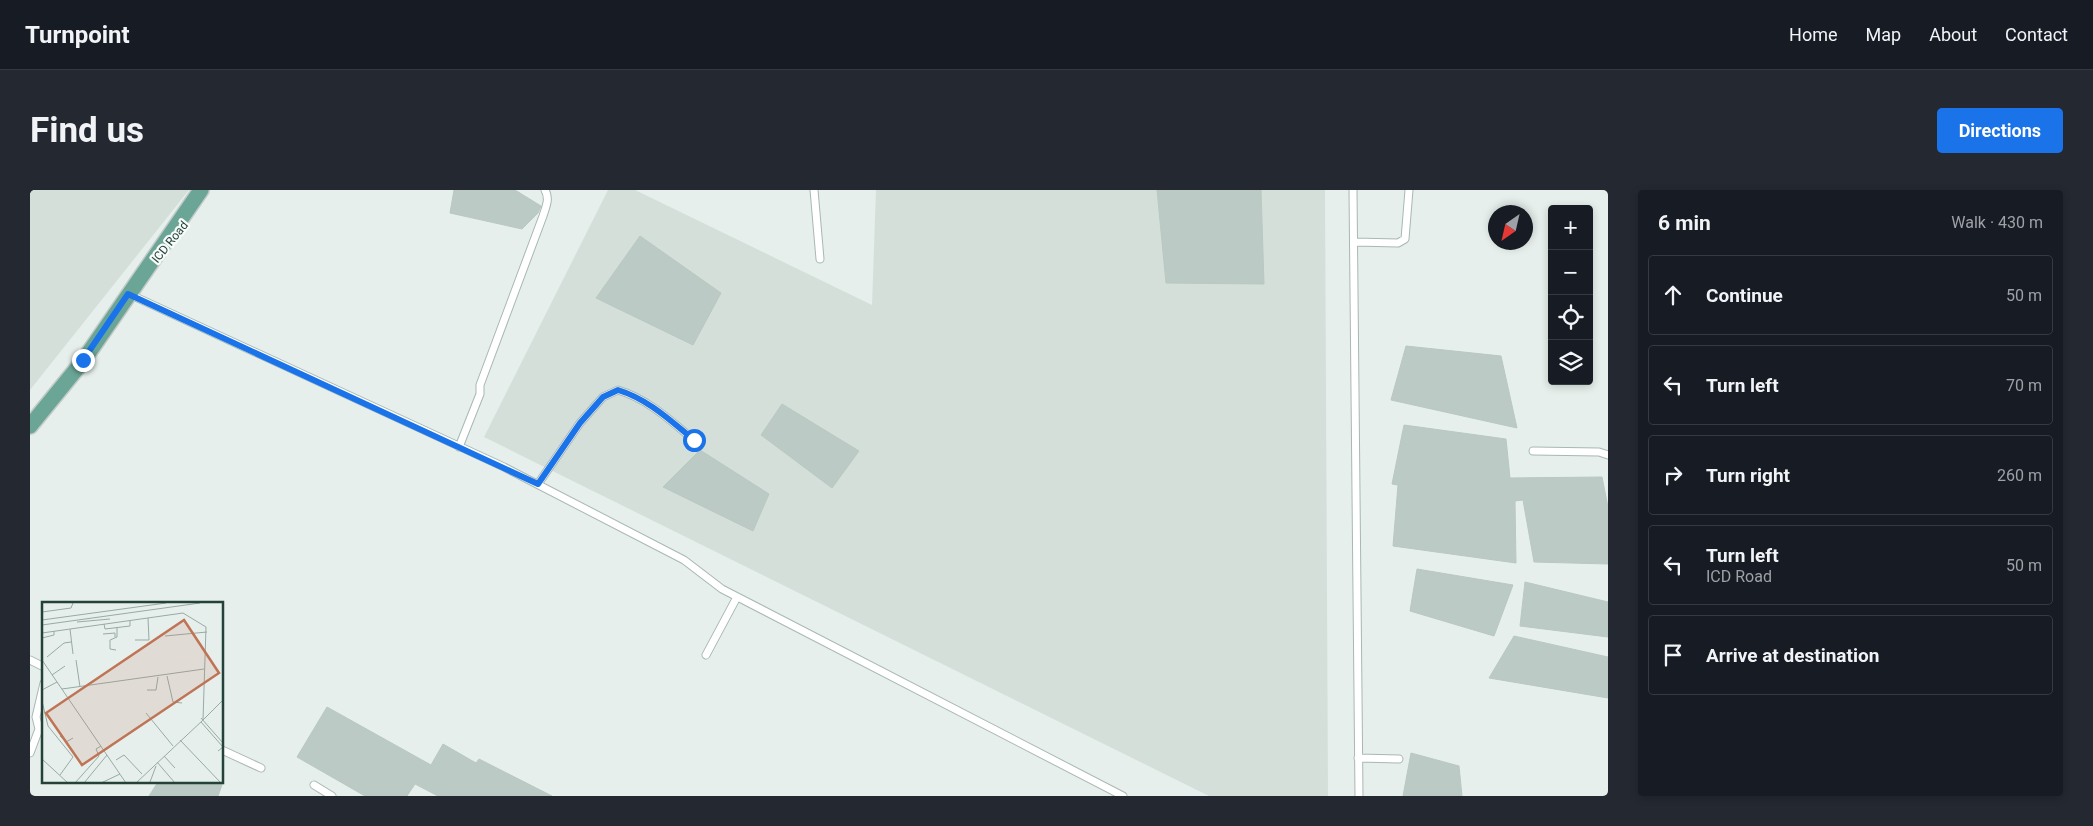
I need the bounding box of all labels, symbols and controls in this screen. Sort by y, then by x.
text: Turnpoint [25,21,130,49]
text: Home [1789,24,1838,45]
text: Map [1866,24,1901,45]
text: About [1929,24,1977,45]
text: Contact [2005,24,2068,45]
button: Directions [1937,108,2063,153]
text: Find us [30,110,144,151]
north arrow [1488,205,1533,250]
map controls [1548,205,1593,385]
button: + [1548,205,1593,250]
text: 6 min [1658,211,1711,235]
text: Walk · 430 m [1951,213,2043,232]
street label: ICD Road [149,218,191,266]
button: − [1548,250,1593,295]
icon: ahead [1659,281,1687,309]
text: Continue [1706,284,1783,307]
text: 50 m [2006,286,2042,305]
button: locate [1548,295,1593,340]
button: layers [1548,340,1593,385]
route end [72,349,95,372]
icon: left [1659,371,1687,399]
text: Turn left [1706,374,1779,397]
text: 70 m [2006,376,2042,395]
route start [683,429,706,452]
icon: right [1659,461,1687,489]
text: Turn right [1706,464,1790,487]
text: 260 m [1997,466,2042,485]
text: Turn left [1706,544,1779,567]
icon: left [1659,551,1687,579]
text: 50 m [2006,556,2042,575]
text: ICD Road [1706,567,1772,586]
inset map [42,602,224,784]
icon: arrive [1659,641,1687,669]
text: Arrive at destination [1706,644,1879,667]

